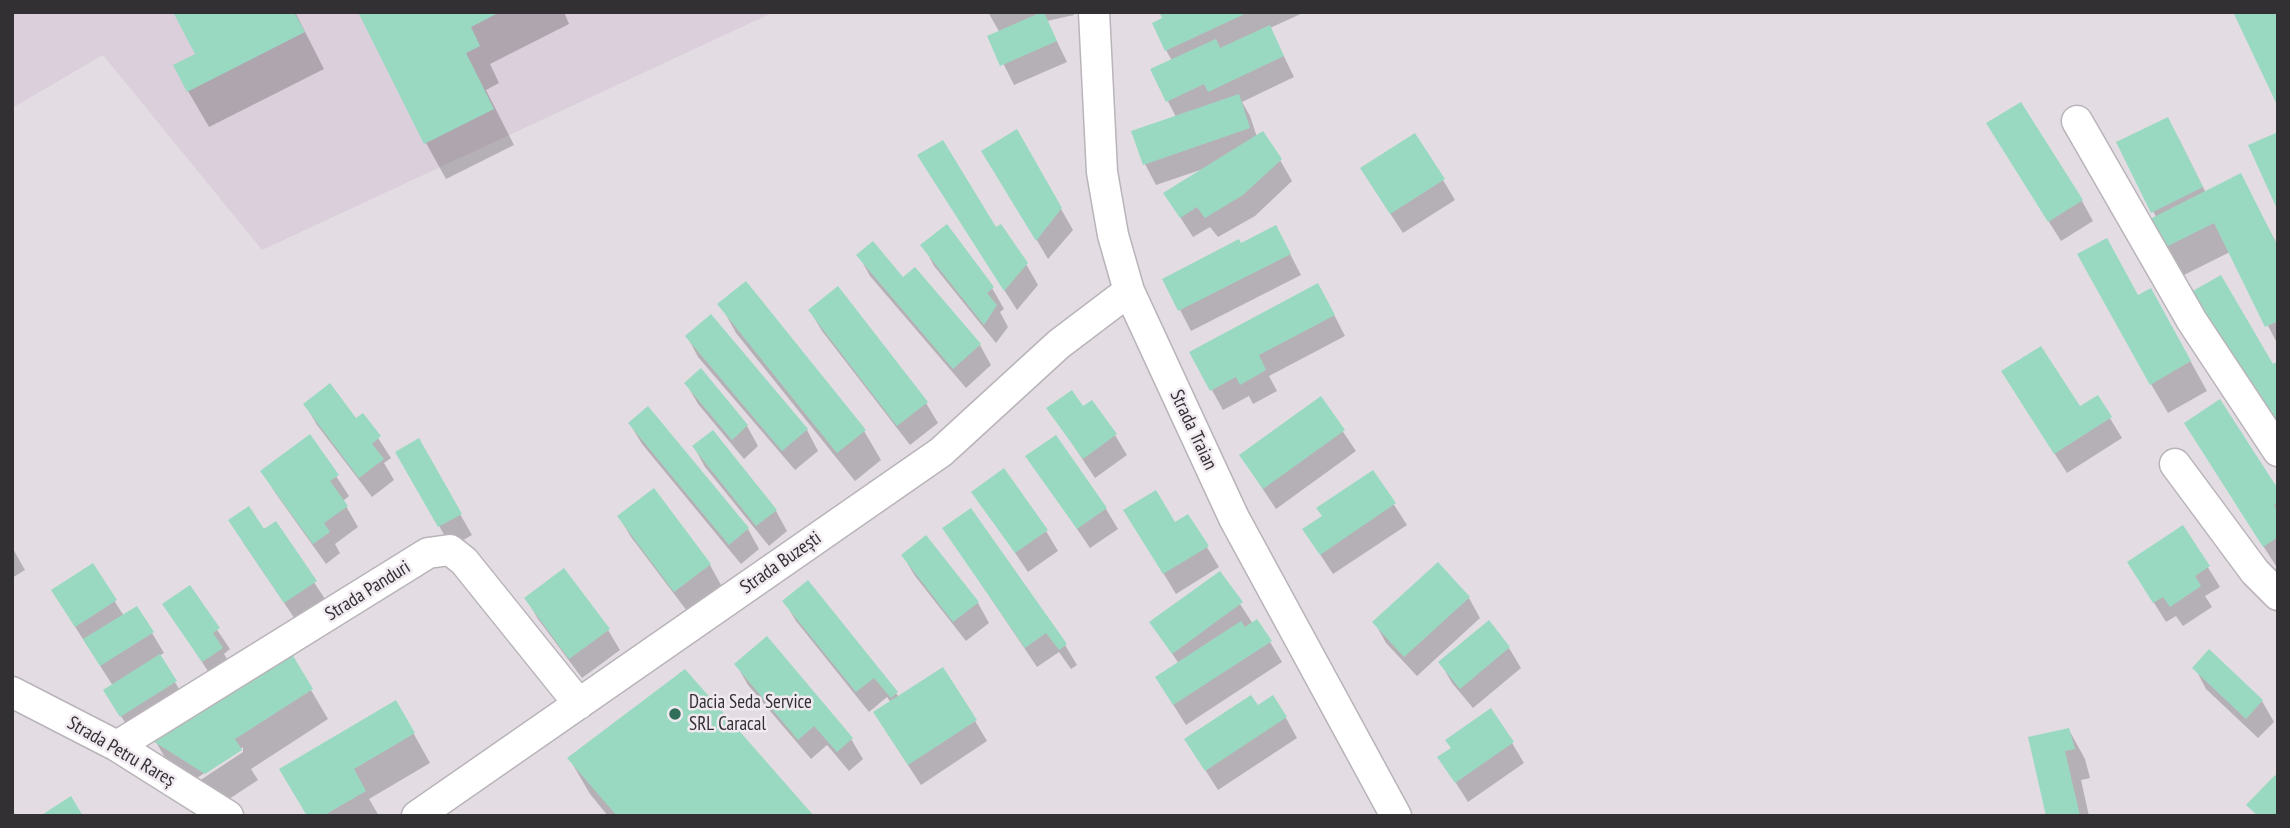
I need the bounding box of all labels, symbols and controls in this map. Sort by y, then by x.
street label: Strada Traian [1165,386,1221,474]
street label: Strada Buzești [736,527,826,599]
street label: Strada Panduri [321,556,415,626]
place label: Dacia Seda Service SRL Caracal [689,692,812,736]
marker: Dacia Seda Service SRL Caracal [667,706,683,722]
street label: Strada Petru Rareș [63,712,179,792]

